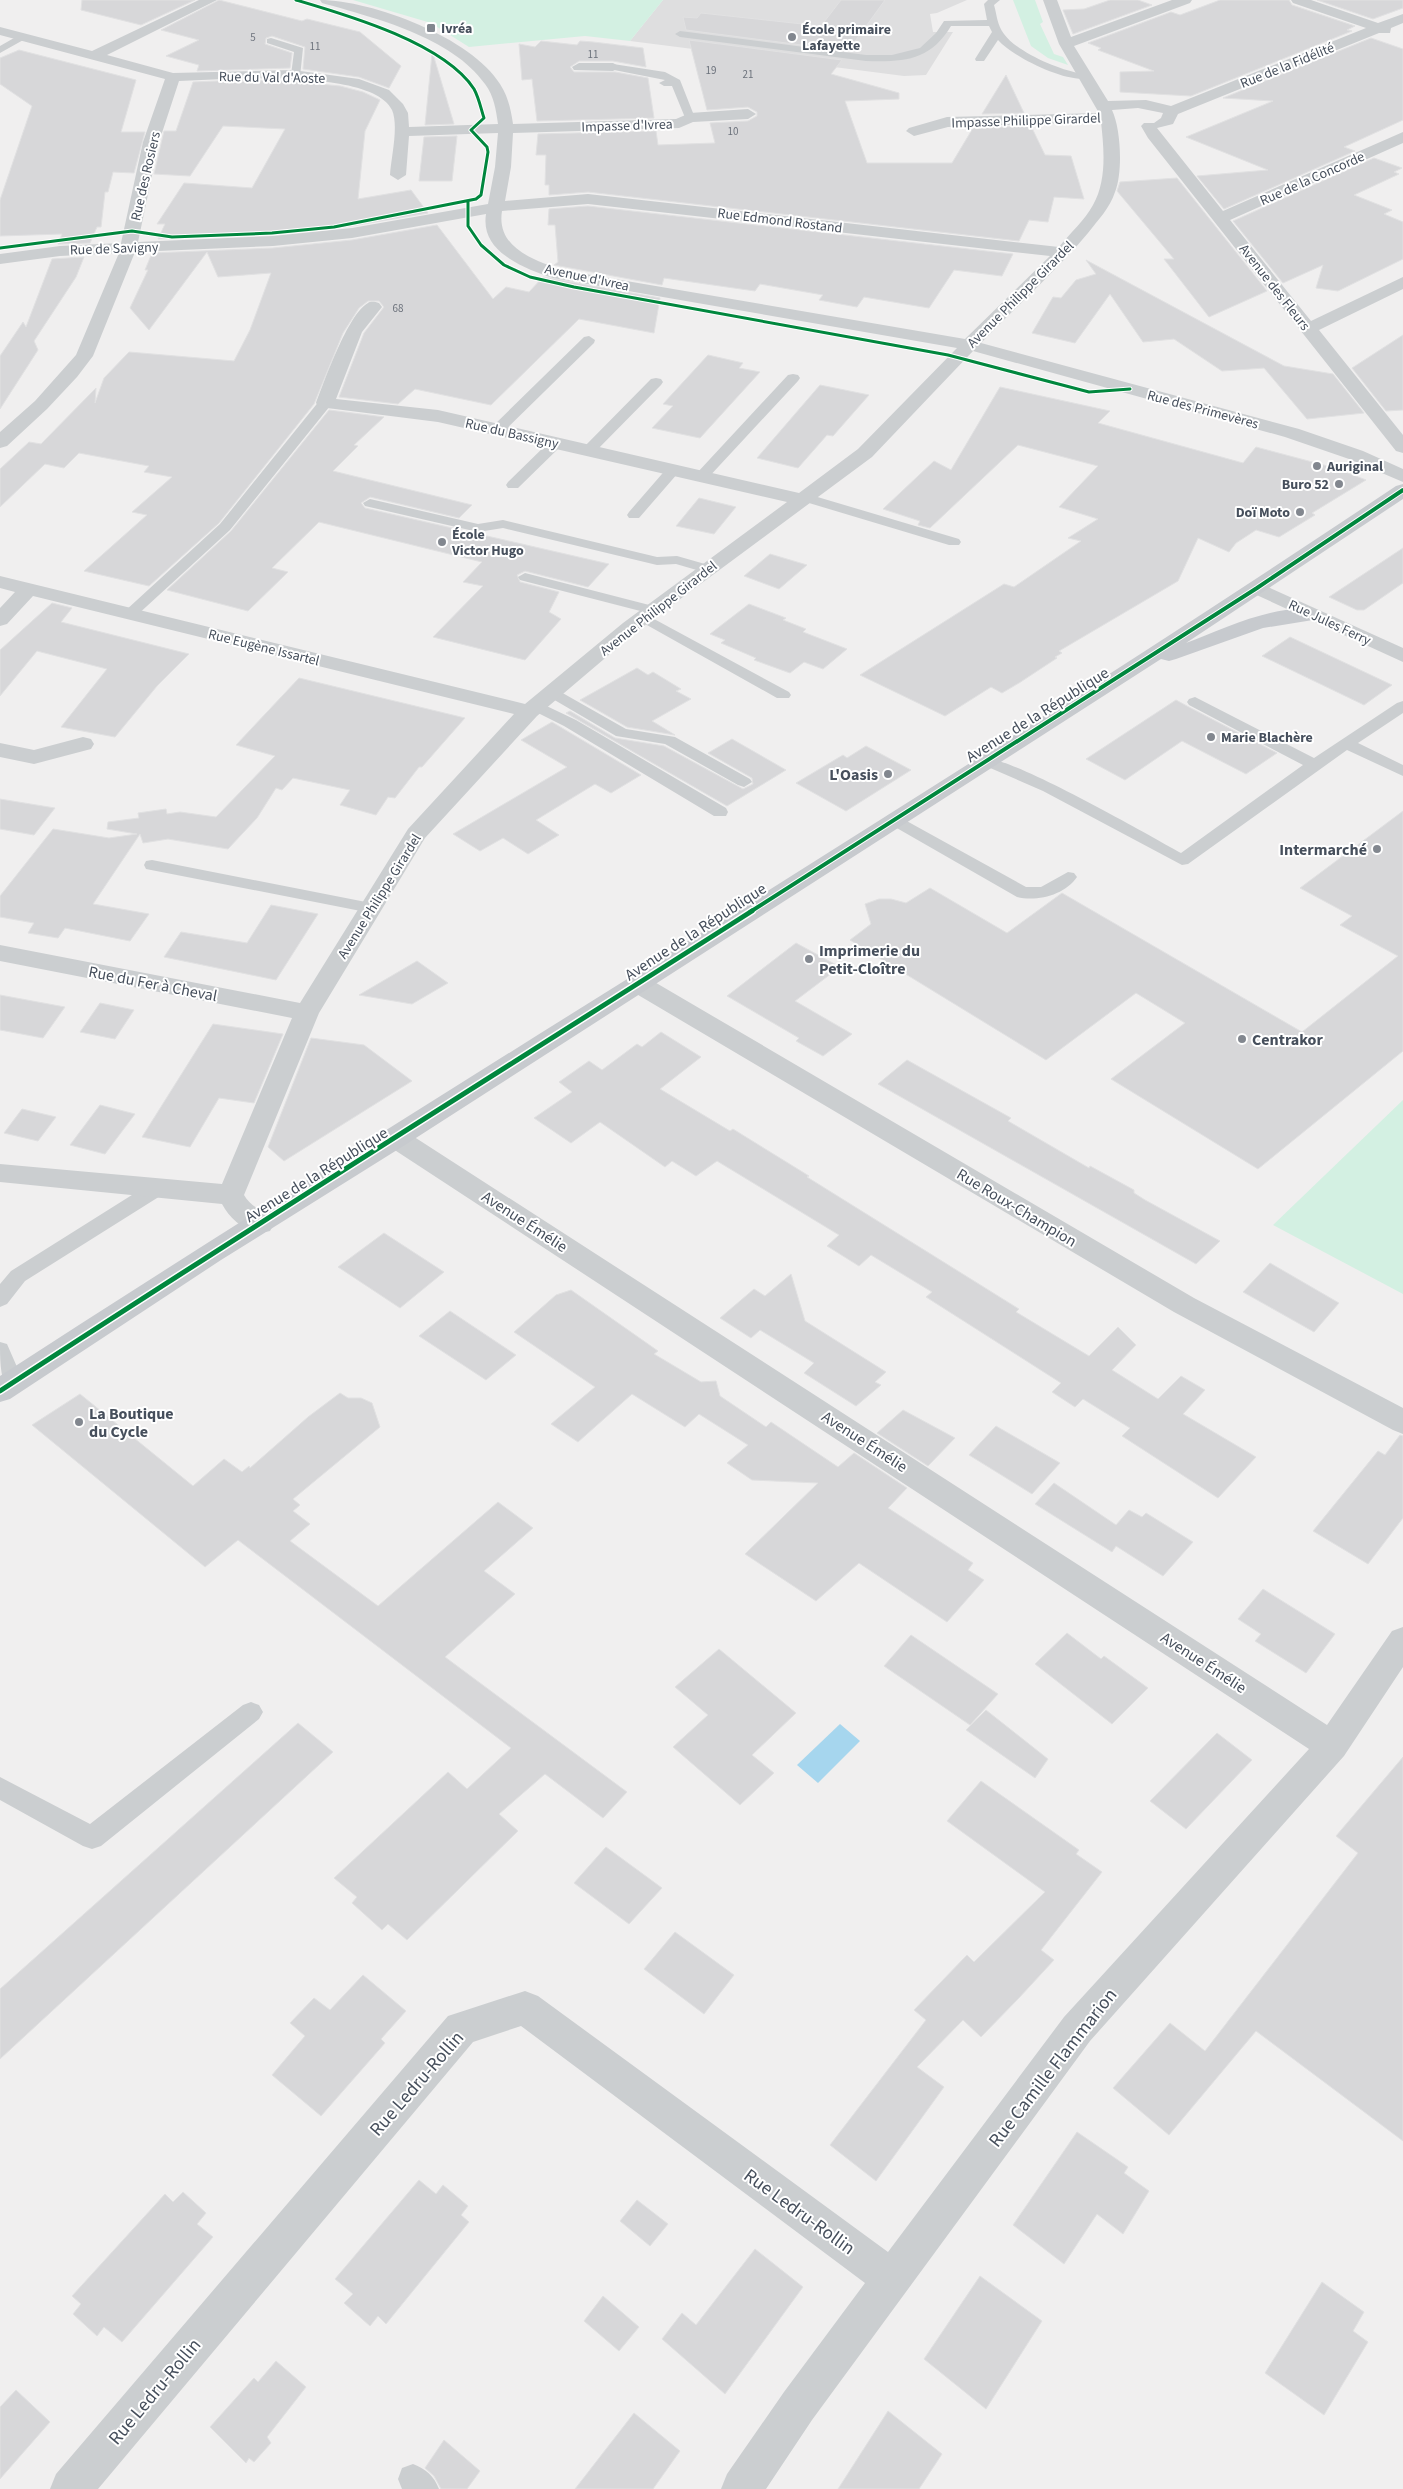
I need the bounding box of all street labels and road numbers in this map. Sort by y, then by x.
street label: Rue de la Fidélité [1237,38,1337,94]
street label: Rue du Val d'Aoste [219,67,325,89]
street label: Impasse Philippe Girardel [951,108,1101,134]
street label: Impasse d'Ivrea [581,114,673,138]
street label: Rue des Rosiers [126,130,166,223]
street label: Rue de la Concorde [1257,147,1368,211]
street label: Rue Edmond Rostand [716,203,843,239]
street label: Avenue Philippe Girardel [963,236,1079,353]
street label: Rue de Savigny [69,237,159,261]
street label: Avenue des Fleurs [1234,240,1315,335]
street label: Avenue d'Ivrea [543,259,631,297]
street label: Rue des Primevères [1145,385,1261,434]
street label: Rue du Bassigny [463,414,561,455]
street label: Avenue Philippe Girardel [596,556,722,661]
street label: Rue Jules Ferry [1285,595,1375,651]
street label: Rue Eugène Issartel [206,624,322,672]
street label: Avenue de la République [962,662,1113,768]
street label: Avenue Philippe Girardel [333,830,427,963]
street label: Avenue de la République [620,878,771,986]
street label: Rue du Fer à Cheval [87,961,219,1007]
street label: Avenue de la République [241,1122,392,1228]
street label: Rue Roux-Champion [952,1163,1081,1252]
street label: Avenue Émélie [477,1186,572,1258]
street label: Avenue Émélie [817,1406,912,1478]
street label: Avenue Émélie [1156,1627,1251,1699]
street label: Rue Camille Flammarion [983,1983,1124,2153]
street label: Rue Ledru-Rollin [364,2025,471,2143]
street label: Rue Ledru-Rollin [738,2163,860,2262]
street label: Rue Ledru-Rollin [102,2333,208,2451]

